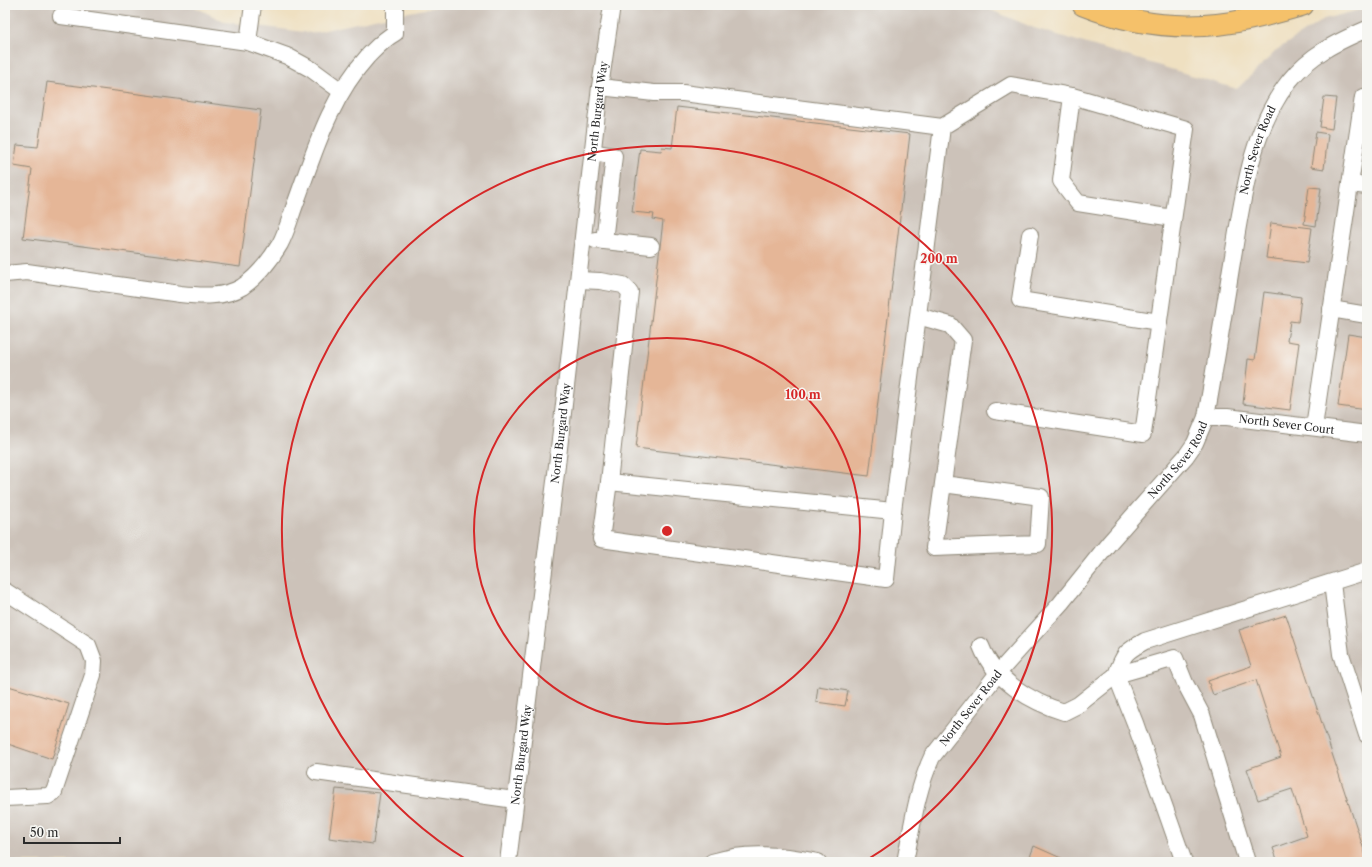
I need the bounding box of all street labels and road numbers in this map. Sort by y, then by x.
street label: North Burgard Way [585,59,611,162]
street label: North Sever Road [1237,103,1279,196]
street label: North Burgard Way [548,381,573,484]
street label: North Sever Court [1238,411,1335,437]
street label: North Sever Road [1145,419,1210,501]
street label: North Sever Road [936,667,1005,749]
street label: North Burgard Way [508,703,534,806]

